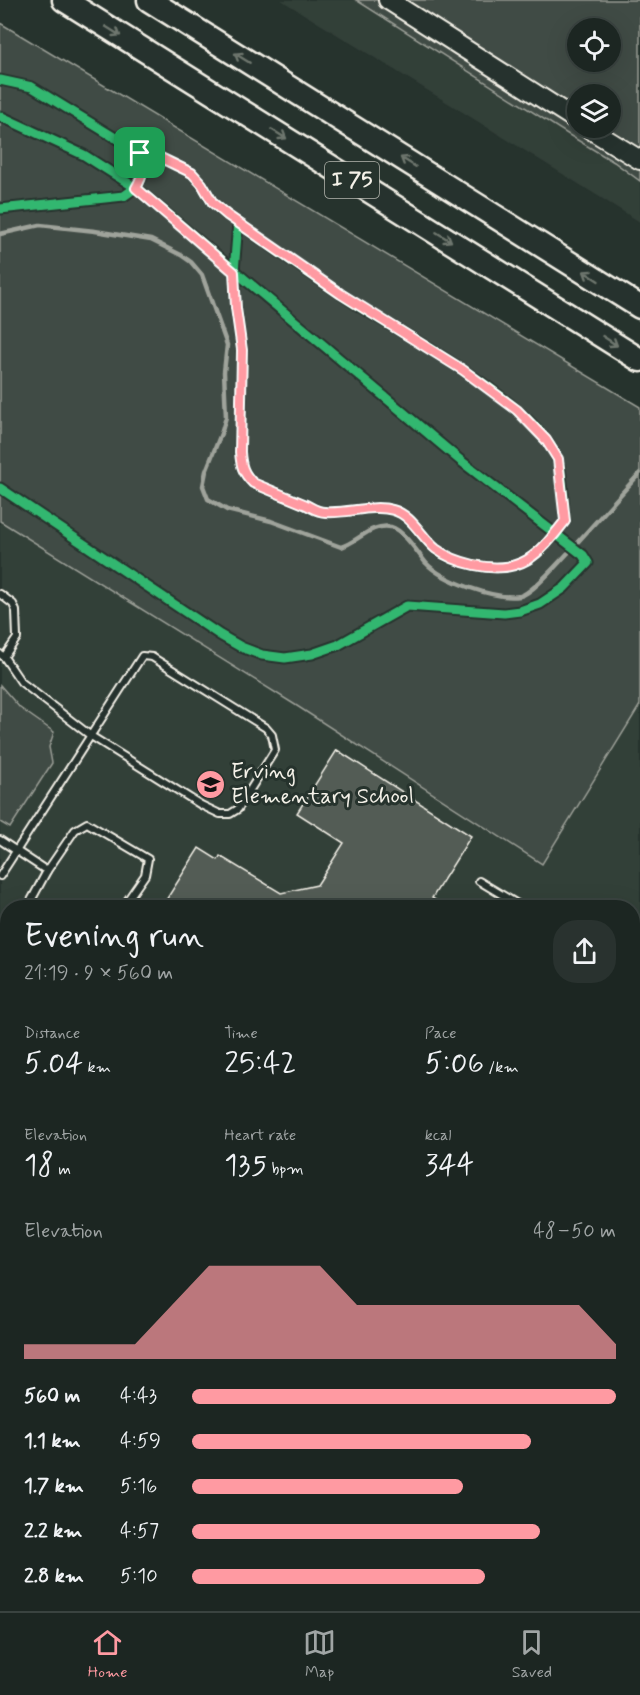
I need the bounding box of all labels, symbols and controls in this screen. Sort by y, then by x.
map controls [567,18,621,138]
button: locate [567,18,621,72]
one-way arrow [104,25,121,37]
one-way arrow [234,52,251,64]
button: layers [567,84,621,138]
pin [114,127,165,178]
one-way arrow [270,129,287,141]
icon: arrive [123,136,156,169]
one-way arrow [399,155,416,168]
road number: I 75 [325,162,379,198]
one-way arrow [435,232,452,244]
one-way arrow [583,269,600,281]
one-way arrow [601,334,618,347]
place label: Erving Elementary School [231,758,414,811]
school or university icon: Erving Elementary School [194,769,226,801]
text: Evening run [24,915,204,959]
button: share [553,920,616,983]
text: 21:19 · 9 × 560 m [24,960,173,987]
text: Distance [24,1023,80,1044]
text: Time [224,1023,258,1044]
text: Pace [425,1023,457,1044]
text: 5.04 [24,1044,83,1083]
text: 25:42 [224,1044,296,1083]
text: 5:06 [425,1044,484,1083]
text: km [83,1057,111,1078]
text: /km [484,1057,519,1078]
text: Elevation [24,1125,87,1146]
text: Heart rate [224,1125,296,1146]
text: kcal [425,1125,452,1146]
text: 18 [24,1146,54,1185]
text: 135 [224,1146,267,1185]
text: 344 [425,1146,474,1185]
text: m [54,1159,71,1180]
text: bpm [267,1159,304,1180]
text: Elevation [24,1218,103,1245]
text: 48–50 m [533,1218,616,1245]
text: 560 m [24,1383,80,1410]
text: 4:43 [120,1383,157,1410]
text: 1.1 km [24,1428,81,1455]
text: 4:59 [120,1428,161,1455]
text: 1.7 km [24,1473,84,1500]
text: 5:16 [120,1473,157,1500]
text: 2.2 km [24,1518,82,1545]
text: 4:57 [120,1518,159,1545]
text: 2.8 km [24,1563,84,1590]
text: 5:10 [120,1563,158,1590]
tab: Home [88,1626,128,1683]
tab: Map [303,1626,336,1683]
tab: Saved [512,1626,552,1683]

